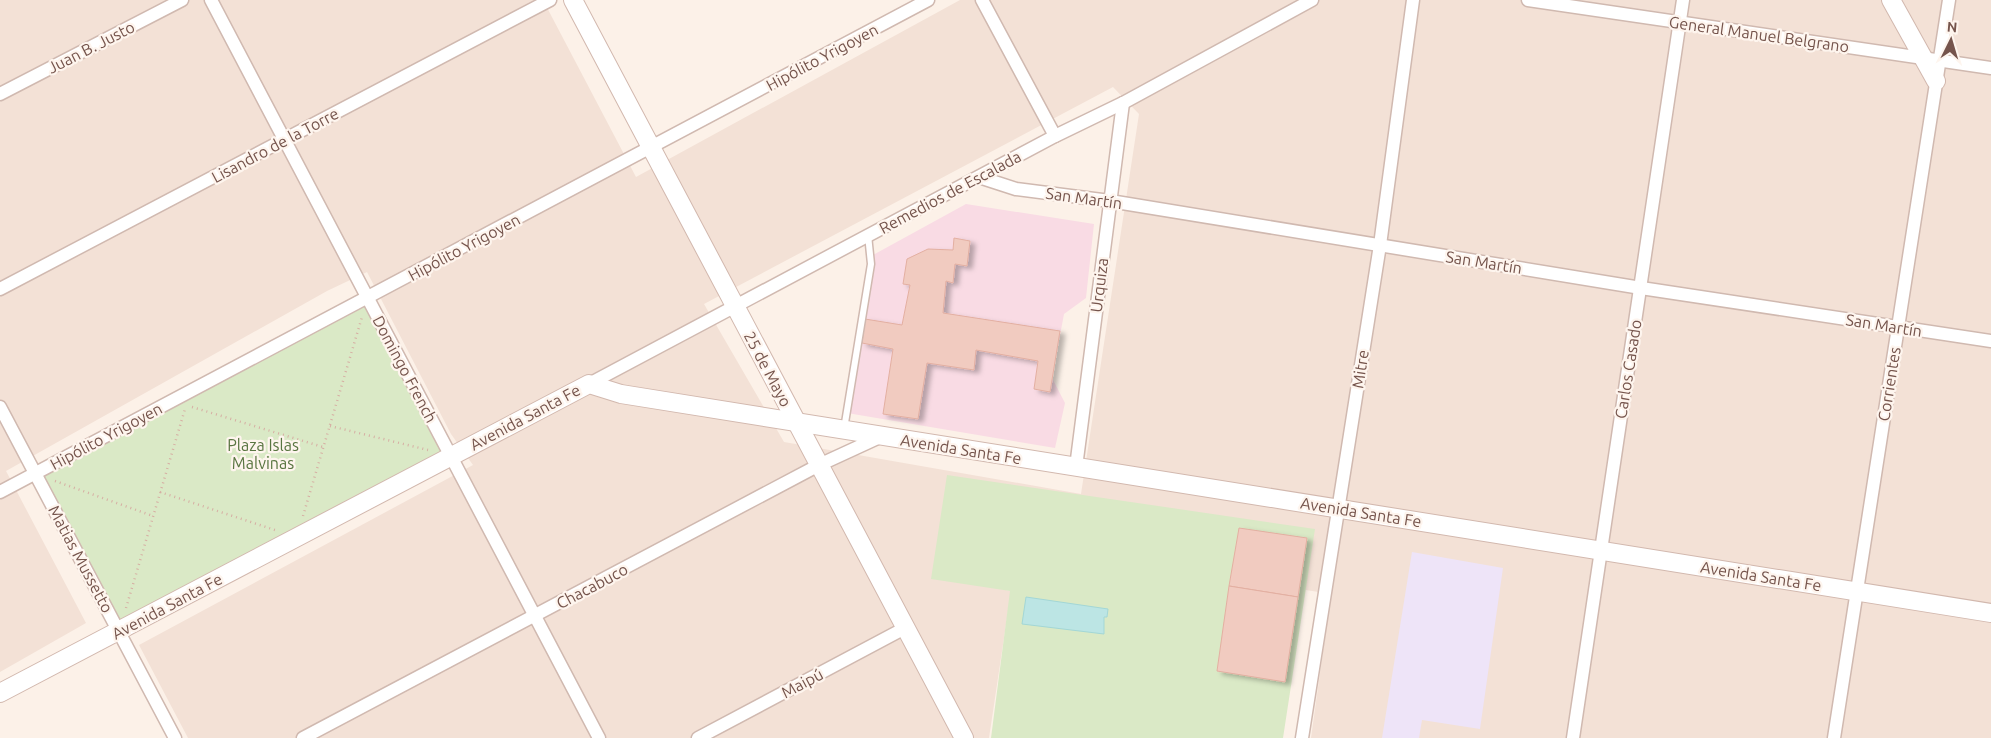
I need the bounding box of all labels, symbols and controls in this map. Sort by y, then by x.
street label: General Manuel Belgrano [1668,12,1850,56]
north arrow [1926,15,1976,65]
street label: Juan B. Justo [44,17,138,77]
text: N [1946,19,1958,35]
street label: Hipólito Yrigoyen [763,20,881,94]
street label: Lisandro de la Torre [208,104,342,186]
street label: Remedios de Escalada [876,147,1024,237]
street label: San Martín [1045,184,1123,212]
street label: Hipólito Yrigoyen [405,210,523,284]
street label: San Martín [1445,247,1523,277]
street label: Urquiza [1087,257,1111,313]
street label: San Martín [1845,310,1923,340]
street label: Domingo French [369,312,441,426]
street label: Carlos Casado [1611,318,1645,420]
street label: 25 de Mayo [741,328,795,410]
street label: Corrientes [1874,345,1904,423]
street label: Mitre [1348,348,1372,390]
street label: Avenida Santa Fe [467,380,583,454]
street label: Hipólito Yrigoyen [47,399,165,473]
street label: Avenida Santa Fe [899,431,1023,467]
park label: Plaza Islas Malvinas [227,436,299,472]
street label: Avenida Santa Fe [1299,494,1423,530]
street label: Matias Mussetto [45,502,117,616]
street label: Avenida Santa Fe [1699,558,1823,594]
street label: Chacabuco [553,560,631,612]
street label: Avenida Santa Fe [109,569,225,643]
street label: Maipú [778,665,826,701]

